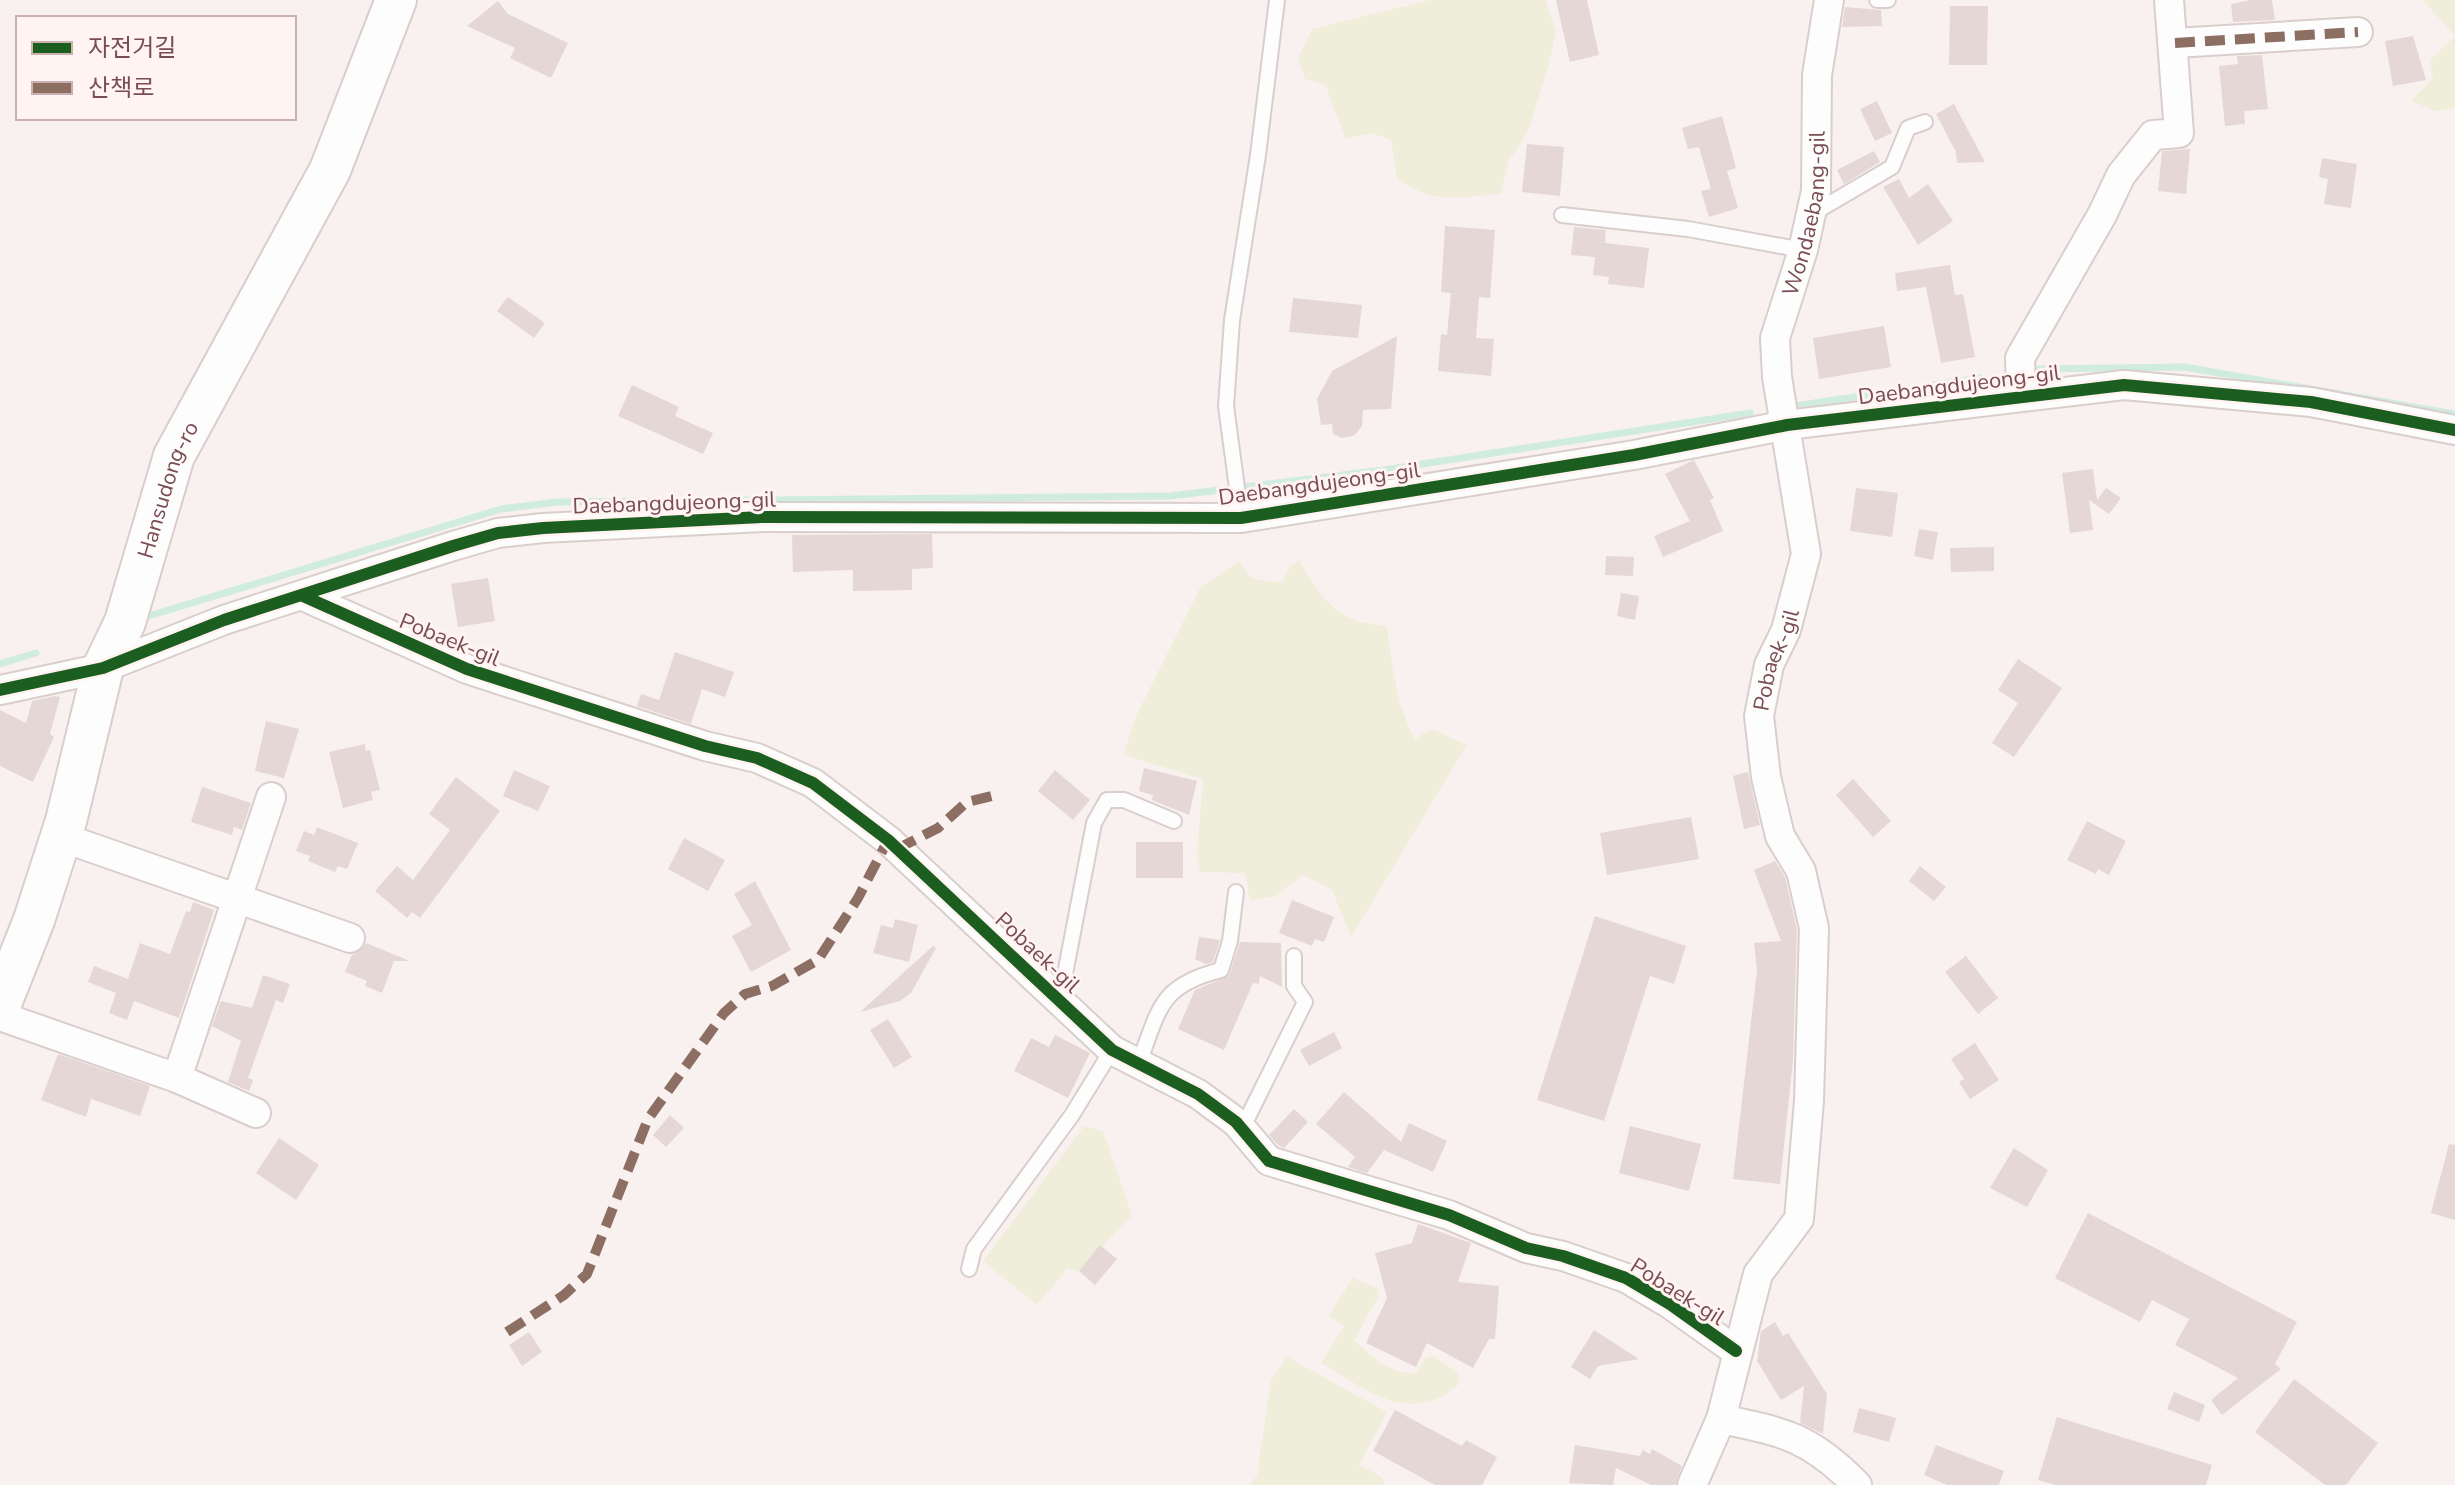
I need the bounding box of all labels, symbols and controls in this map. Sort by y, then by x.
legend [16,16,296,120]
text: 자전거길 [88,32,176,64]
text: 산책로 [88,72,154,104]
street label: Wondaebang-gil [1775,130,1833,300]
street label: Daebangdujeong-gil [1856,358,2062,412]
street label: Hansudong-ro [131,416,206,562]
street label: Daebangdujeong-gil [1216,455,1422,513]
street label: Daebangdujeong-gil [572,484,777,522]
street label: Pobaek-gil [1746,605,1807,714]
street label: Pobaek-gil [395,606,505,674]
street label: Pobaek-gil [988,905,1087,1000]
street label: Pobaek-gil [1624,1251,1731,1333]

